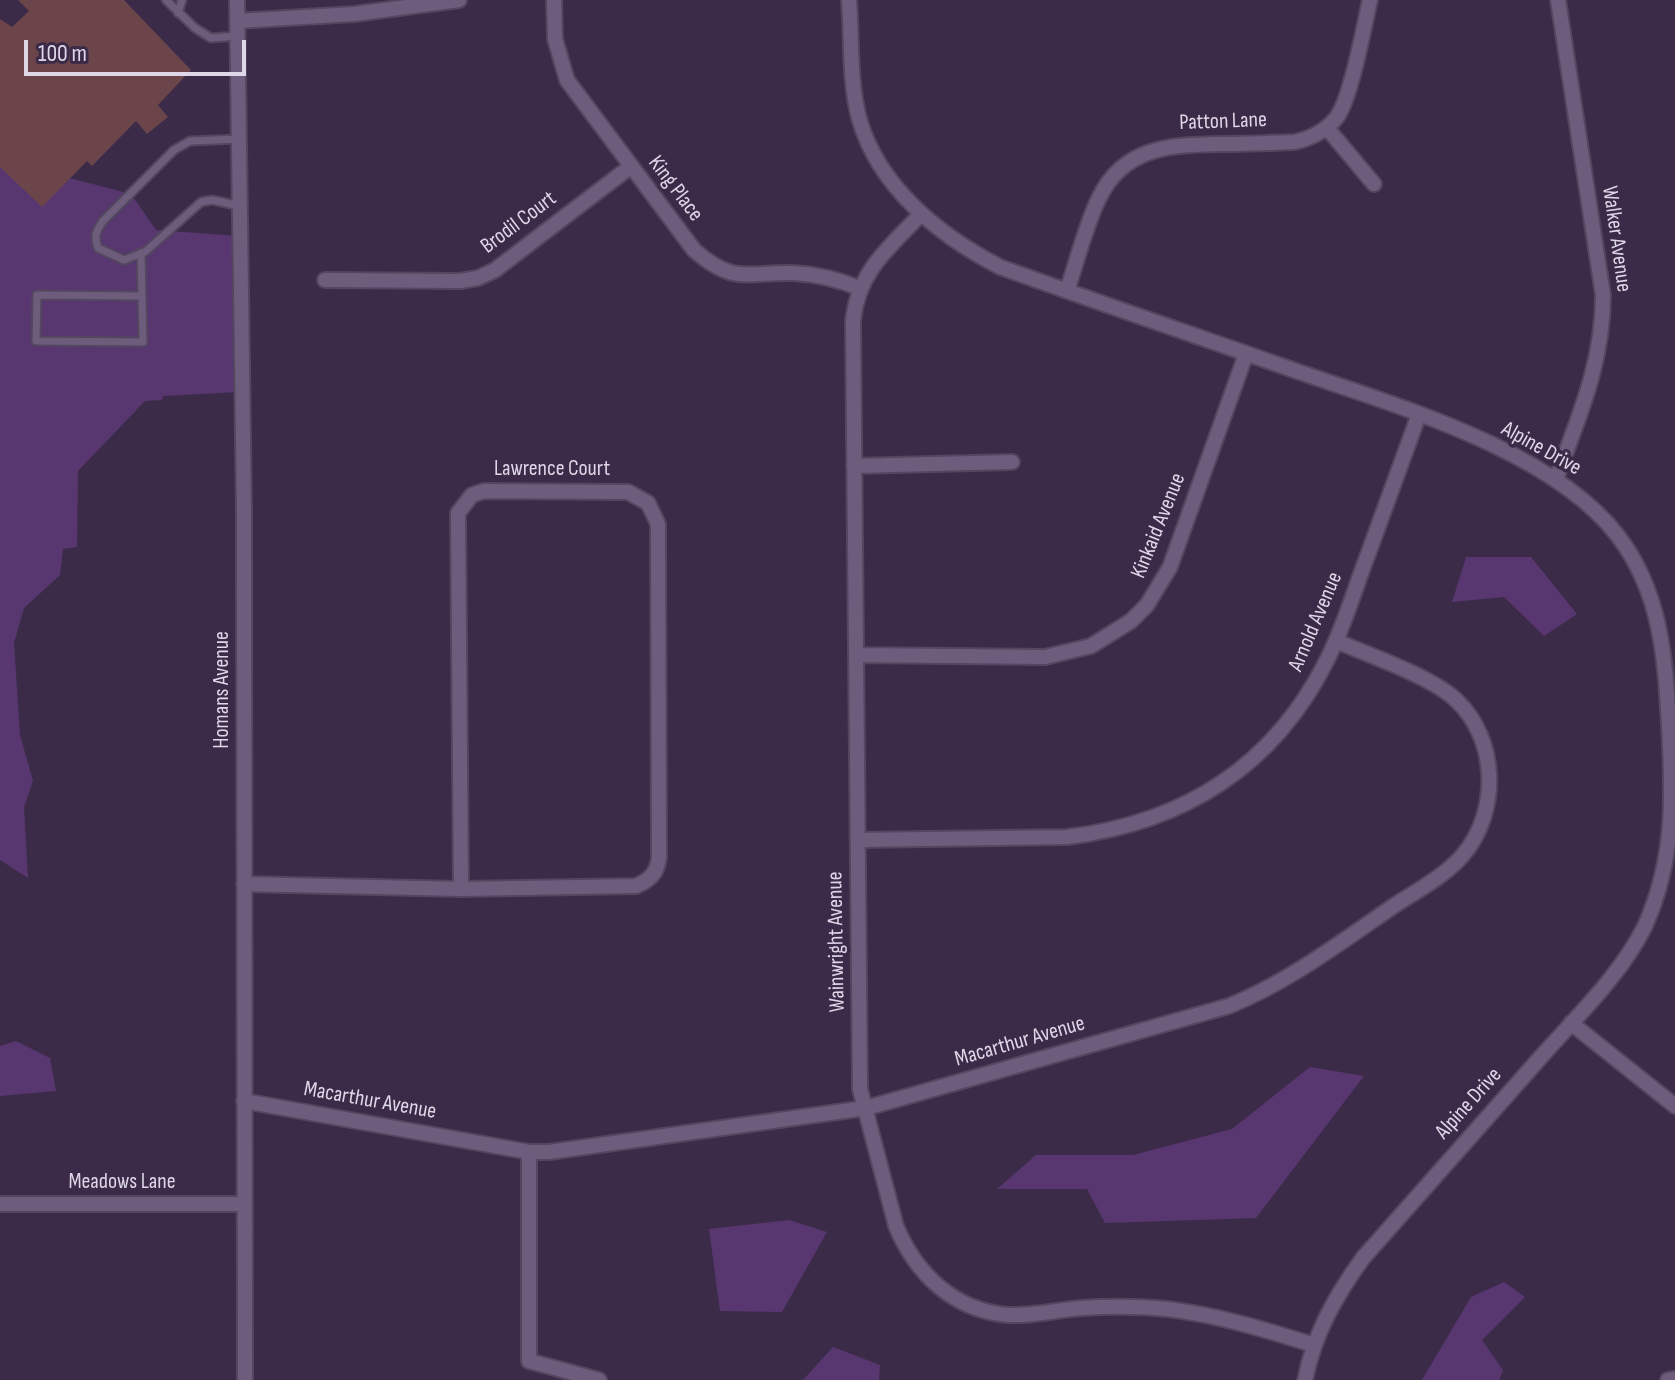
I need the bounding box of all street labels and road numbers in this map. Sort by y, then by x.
street label: Patton Lane [1179,107,1267,137]
street label: King Place [642,151,708,227]
street label: Walker Avenue [1595,184,1637,294]
street label: Brodil Court [476,186,562,260]
street label: Alpine Drive [1496,416,1586,482]
street label: Lawrence Court [494,456,610,482]
street label: Kinkaid Avenue [1126,470,1192,582]
street label: Arnold Avenue [1283,568,1349,676]
street label: Homans Avenue [209,631,235,749]
street label: Wainwright Avenue [823,871,851,1013]
street label: Macarthur Avenue [952,1011,1088,1073]
street label: Alpine Drive [1430,1063,1508,1145]
street label: Macarthur Avenue [302,1076,438,1126]
street label: Meadows Lane [68,1169,176,1195]

